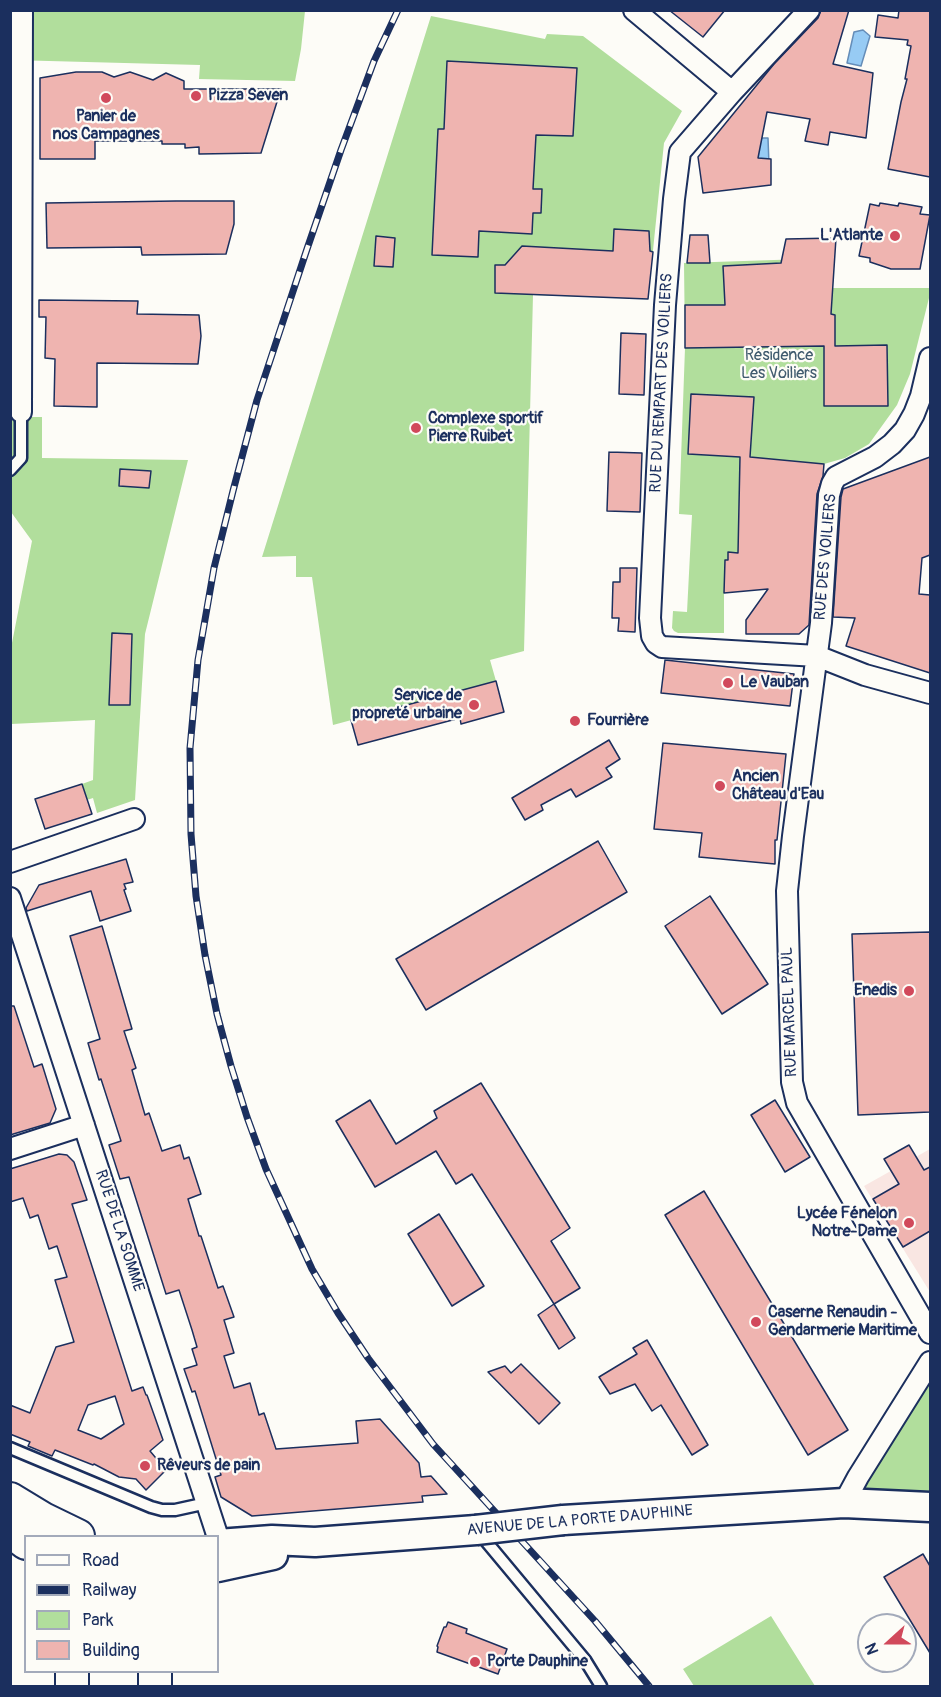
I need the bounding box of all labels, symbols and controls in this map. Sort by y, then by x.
place label: Pizza Seven [208,86,288,106]
marker: Pizza Seven [189,89,203,103]
marker: Panier de nos Campagnes [99,91,113,105]
place label: Panier de nos Campagnes [52,107,160,145]
place label: L'Atlante [820,226,883,246]
marker: L'Atlante [888,229,902,243]
street label: RUE DU REMPART DES VOILIERS [647,273,677,493]
park label: Résidence Les Voiliers [741,346,817,384]
place label: Complexe sportif Pierre Ruibet [428,409,544,447]
marker: Complexe sportif Pierre Ruibet [409,421,423,435]
street label: RUE DES VOILIERS [811,493,841,621]
place label: Le Vauban [740,673,809,693]
marker: Le Vauban [721,676,735,690]
place label: Service de propreté urbaine [352,686,462,724]
marker: Service de propreté urbaine [467,698,481,712]
place label: Fourrière [587,711,649,731]
marker: Fourrière [568,714,582,728]
place label: Ancien Château d'Eau [732,767,824,805]
marker: Ancien Château d'Eau [713,779,727,793]
street label: RUE MARCEL PAUL [778,946,802,1078]
place label: Enedis [854,981,897,1001]
marker: Enedis [902,984,916,998]
street label: RUE DE LA SOMME [90,1168,148,1294]
place label: Lycée Fénelon Notre-Dame [797,1204,897,1242]
marker: Lycée Fénelon Notre-Dame [902,1216,916,1230]
place label: Caserne Renaudin - Gendarmerie Maritime [768,1303,917,1341]
marker: Caserne Renaudin - Gendarmerie Maritime [749,1315,763,1329]
place label: Rêveurs de pain [157,1456,260,1476]
marker: Rêveurs de pain [138,1459,152,1473]
street label: AVENUE DE LA PORTE DAUPHINE [466,1502,694,1540]
legend [24,1535,219,1673]
text: Road [82,1549,119,1572]
text: Railway [82,1579,137,1602]
text: Park [82,1609,114,1632]
north arrow [857,1613,917,1673]
text: Building [82,1639,140,1662]
text: N [861,1640,883,1657]
place label: Porte Dauphine [487,1652,588,1672]
marker: Porte Dauphine [468,1655,482,1669]

